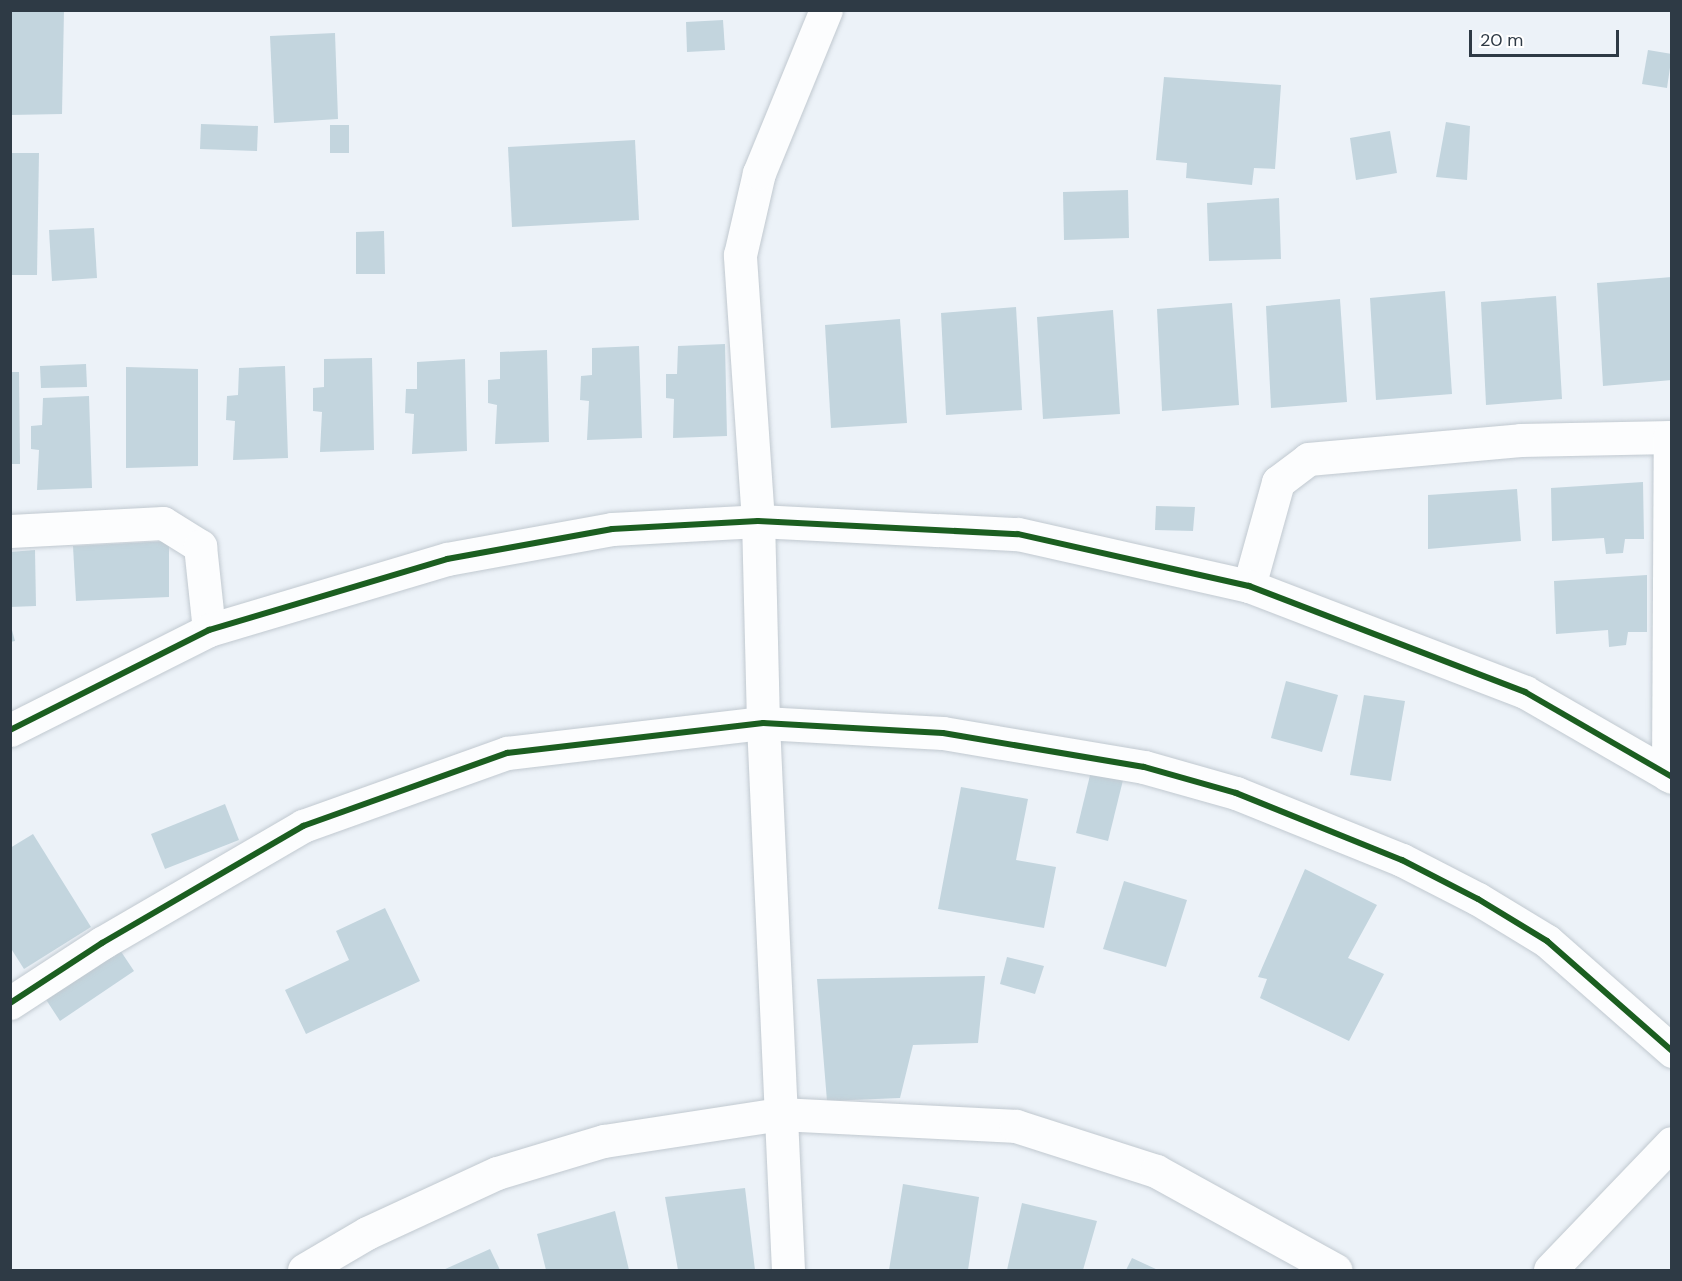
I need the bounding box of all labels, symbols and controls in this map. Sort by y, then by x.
scale bar [1472,18,1622,56]
text: 20 m [1480,28,1523,52]

